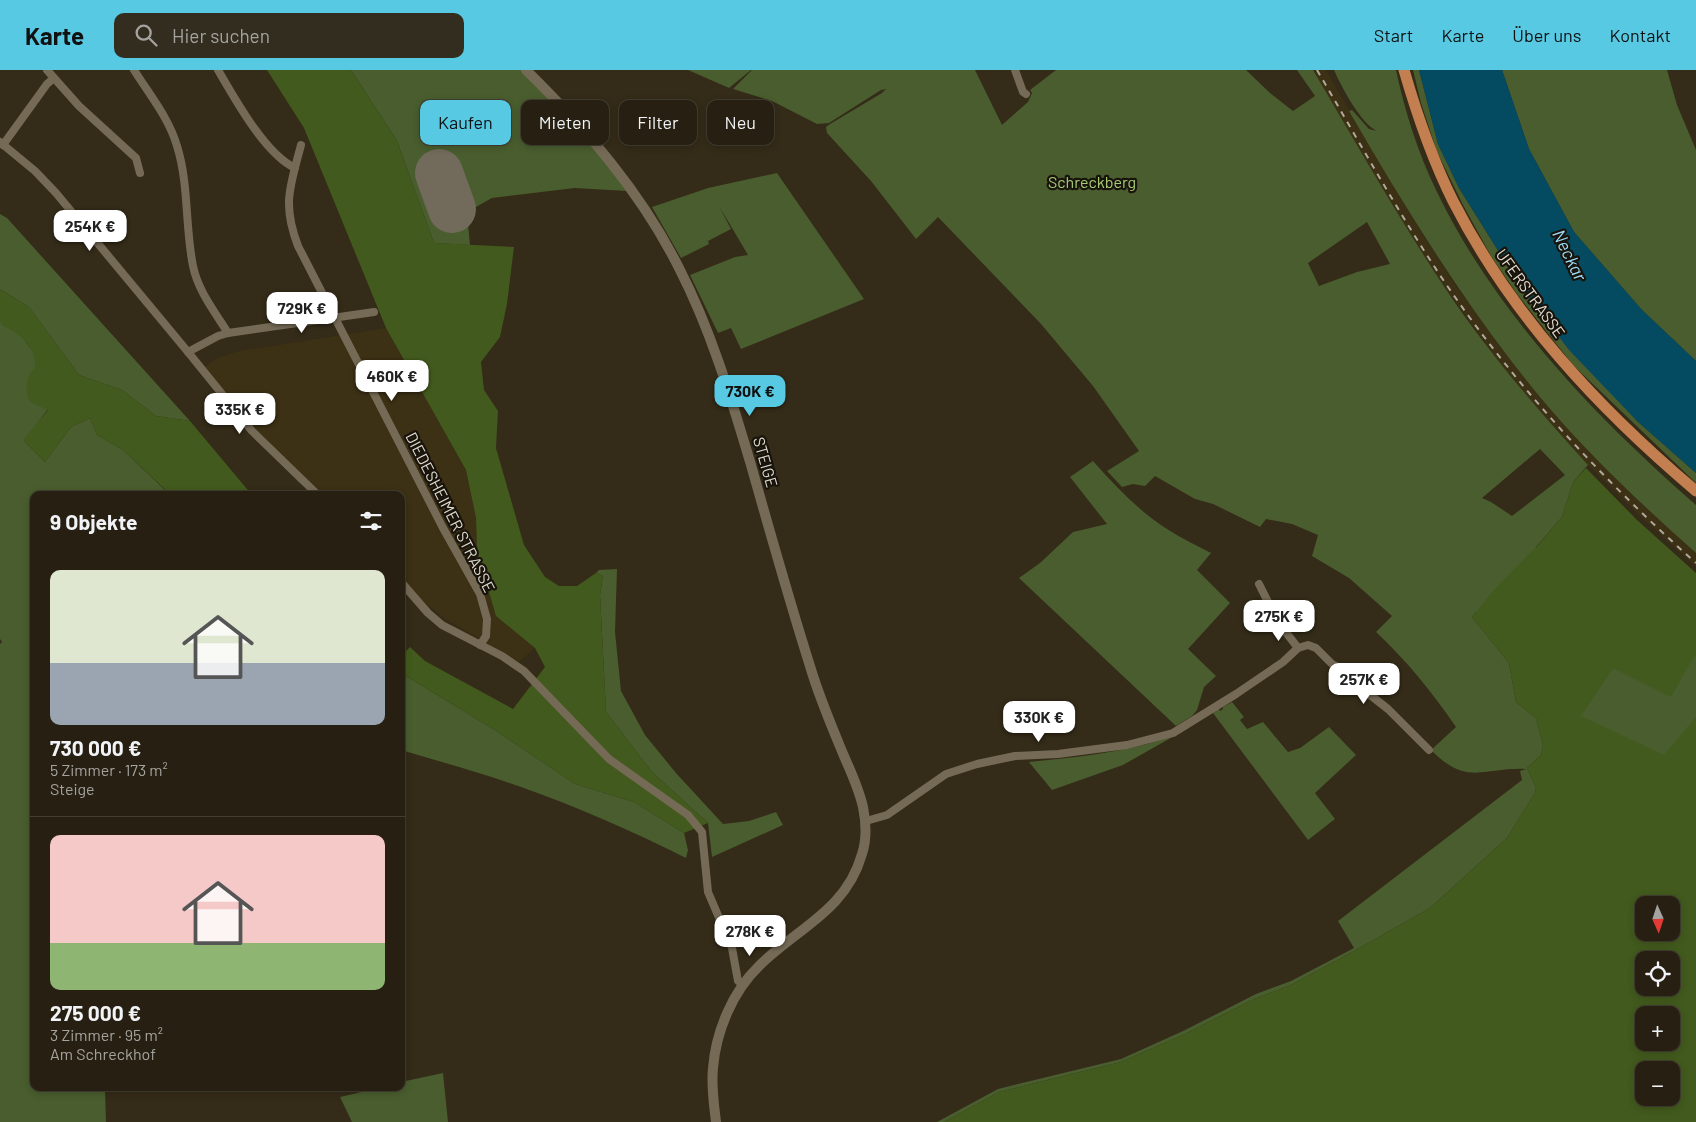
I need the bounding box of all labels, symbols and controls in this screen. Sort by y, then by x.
search box [114,13,464,58]
text: Karte [25,21,84,50]
icon: search [132,21,160,49]
text: Hier suchen [172,24,270,47]
text: Start [1374,24,1413,46]
text: Karte [1441,24,1484,46]
text: Über uns [1512,24,1581,46]
text: Kontakt [1609,24,1671,46]
chip: Kaufen [420,100,511,145]
chip: Mieten [521,100,609,145]
chip: Filter [619,100,697,145]
chip: Neu [707,100,774,145]
park label: Schreckberg [1048,172,1136,191]
pin: 254K € [49,210,131,252]
text: 254K € [65,216,115,235]
water label: Neckar [1548,226,1592,285]
street label: UFERSTRASSE [1492,245,1570,341]
pin: 729K € [261,292,343,334]
text: 729K € [278,298,326,317]
pin: 460K € [351,360,433,402]
text: 460K € [367,366,417,385]
pin: 730K € [709,374,791,417]
text: 730K € [725,381,775,400]
pin: 335K € [199,392,281,435]
text: 335K € [215,399,265,418]
street label: DIEDESHEIMER STRASSE [402,429,500,595]
street label: STEIGE [750,435,782,489]
icon: filters [357,507,385,535]
text: 9 Objekte [50,509,138,534]
pin: 275K € [1238,600,1320,642]
icon: home [173,602,263,692]
text: 275K € [1255,606,1303,625]
pin: 257K € [1323,662,1405,705]
text: 257K € [1340,669,1388,688]
pin: 330K € [998,700,1080,743]
text: 330K € [1014,707,1064,726]
text: 730 000 € [50,735,141,760]
text: 5 Zimmer · 173 m² [50,760,168,779]
text: Steige [50,779,95,798]
icon: home [173,868,263,958]
north arrow [1635,896,1680,941]
map controls [1635,896,1680,1106]
pin: 278K € [709,914,791,957]
text: 278K € [726,921,774,940]
button: locate [1635,951,1680,996]
text: 275 000 € [50,1000,141,1025]
button: + [1635,1006,1680,1051]
text: 3 Zimmer · 95 m² [50,1025,163,1044]
text: Am Schreckhof [50,1044,156,1063]
button: − [1635,1061,1680,1106]

